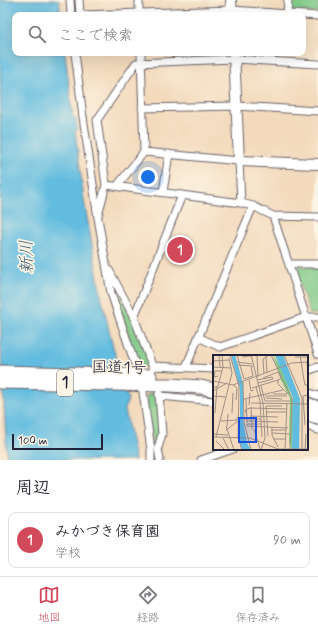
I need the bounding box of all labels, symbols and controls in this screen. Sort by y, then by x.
search box [12,12,306,56]
icon: search [26,23,48,45]
text: ここで検索 [58,26,133,46]
your location [138,167,158,187]
pin: 1 [167,235,193,265]
water label: 新川 [15,240,39,274]
inset map [213,355,308,450]
street label: 国道1号 [91,357,147,379]
road number: 1 [57,370,73,396]
scale bar [12,432,103,451]
text: 100 m [18,434,48,448]
text: 周辺 [16,477,50,499]
text: みかづき保育園 [55,522,160,542]
text: 1 [27,532,33,549]
text: 90 m [273,532,301,549]
text: 学校 [55,545,81,562]
tab: 地図 [38,584,60,625]
tab: 経路 [137,584,159,625]
tab: 保存済み [236,584,280,625]

